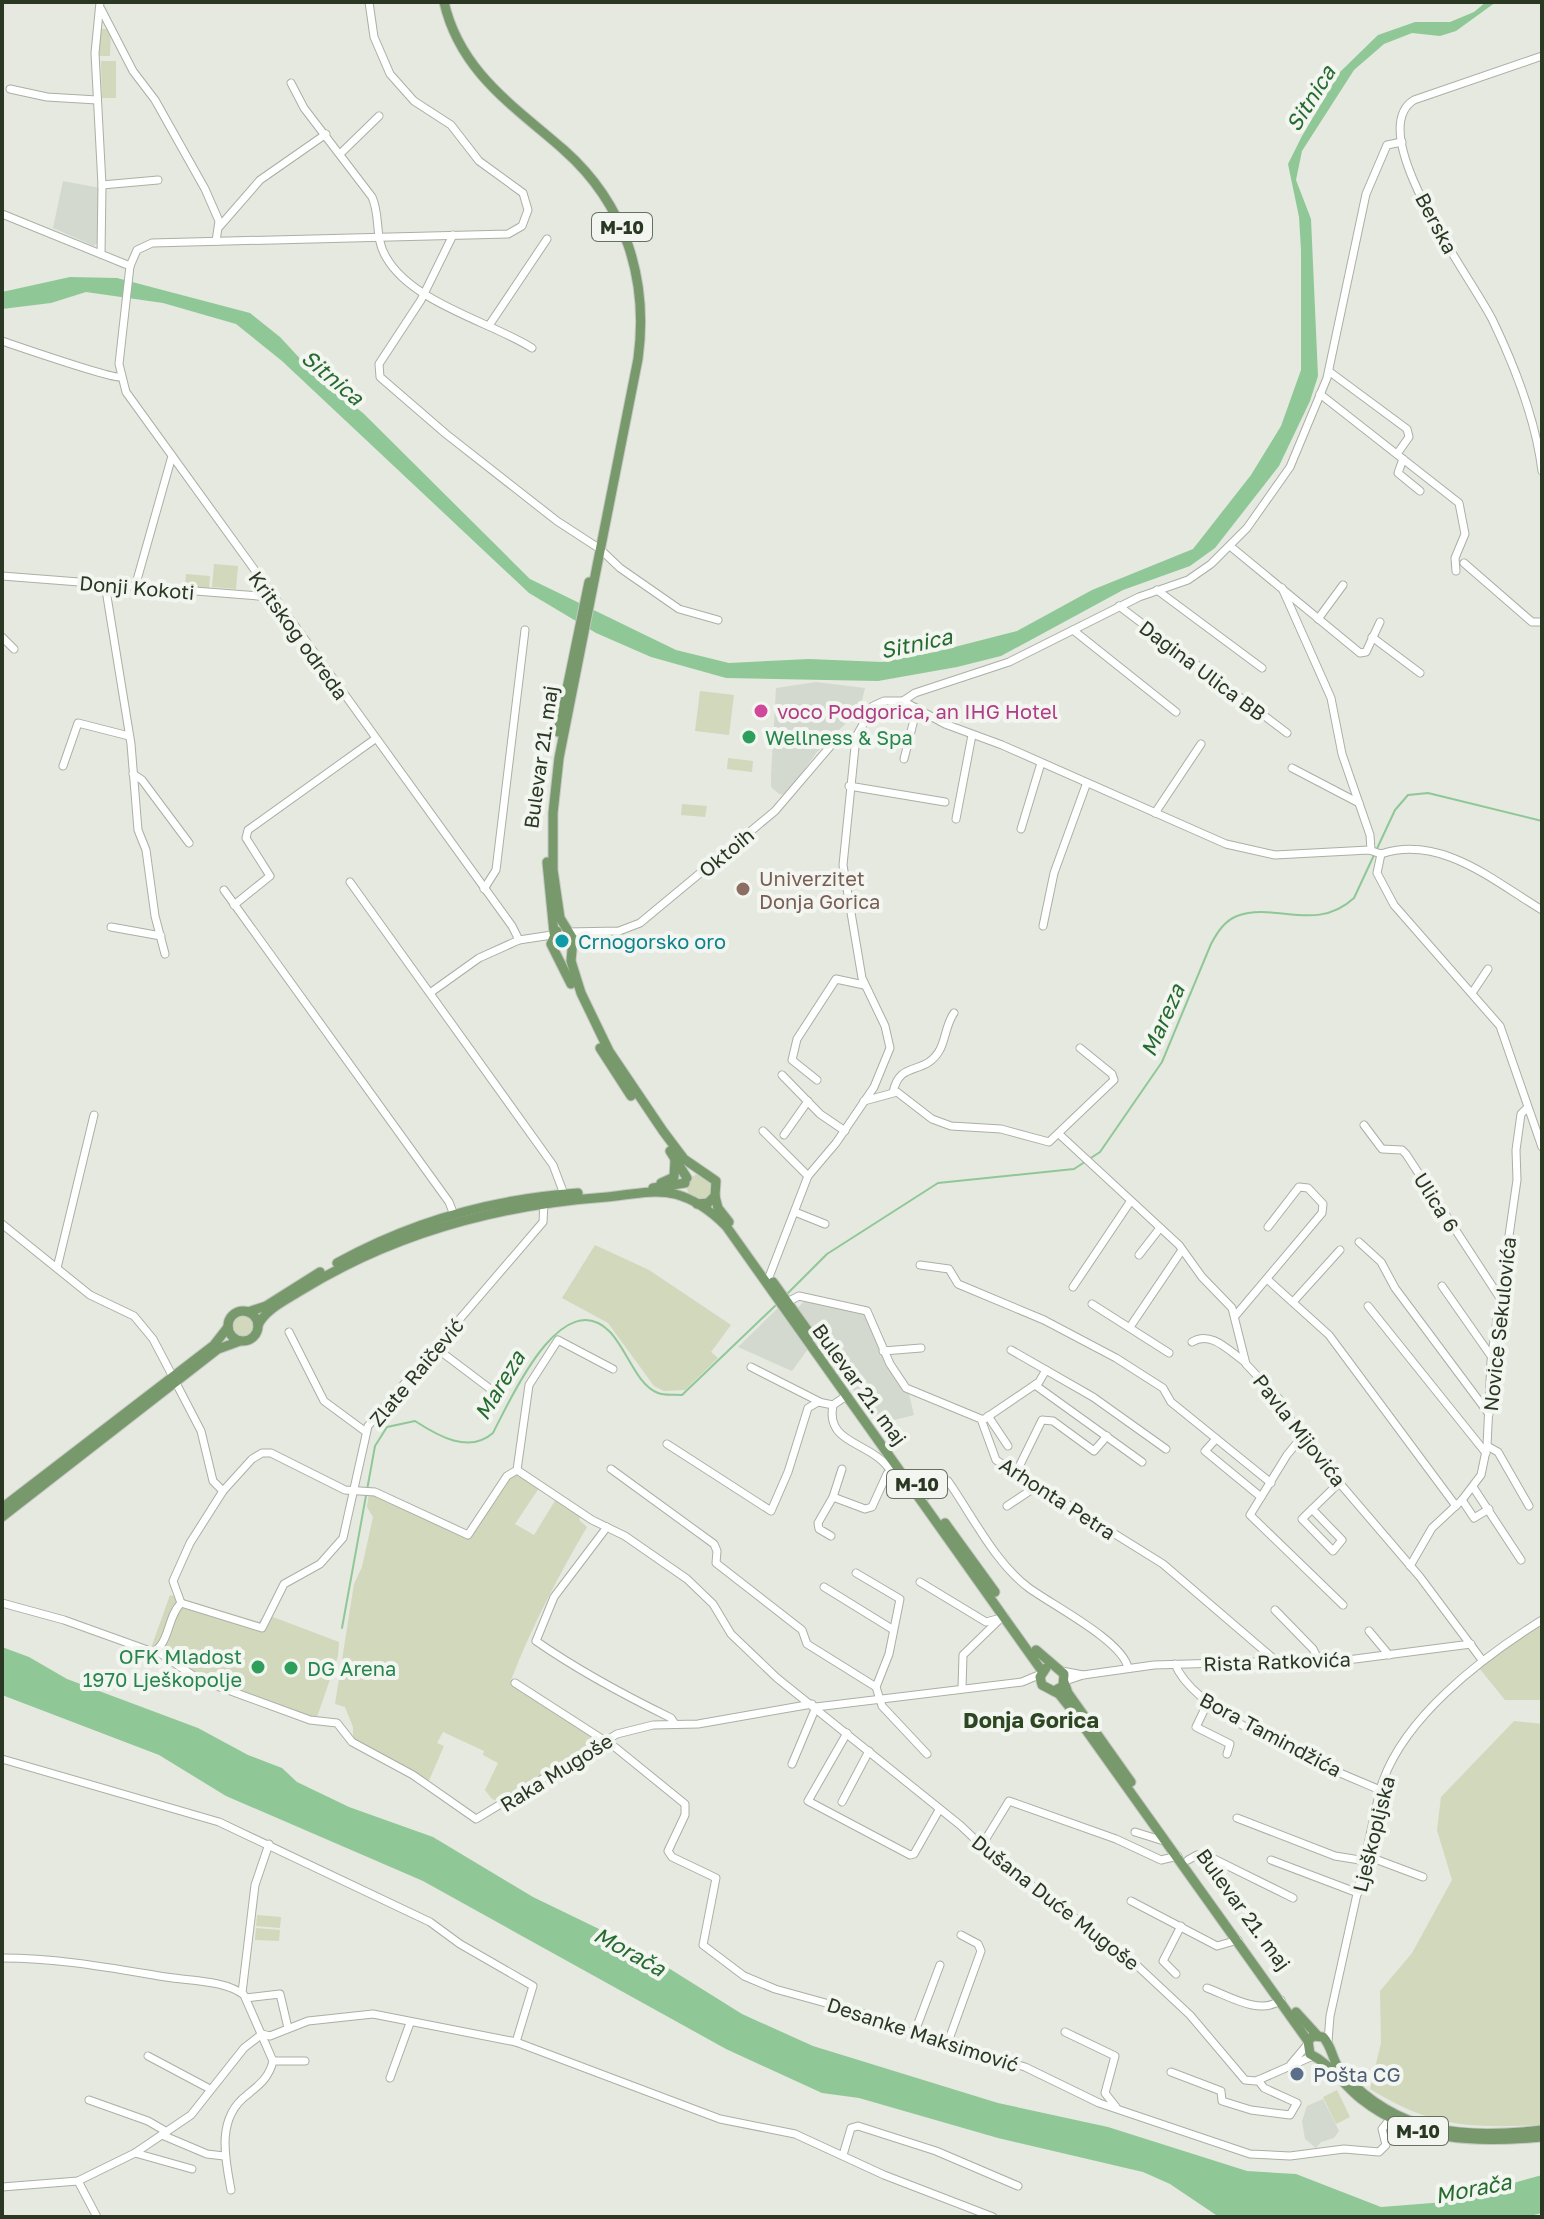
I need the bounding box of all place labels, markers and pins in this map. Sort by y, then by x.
place label: voco Podgorica, an IHG Hotel [777,699,1058,723]
marker: voco Podgorica, an IHG Hotel [752,702,770,720]
place label: Wellness & Spa [765,725,913,749]
marker: Wellness & Spa [740,728,758,746]
place label: Univerzitet Donja Gorica [759,866,880,913]
marker: Univerzitet Donja Gorica [734,880,752,898]
place label: Crnogorsko oro [578,929,726,953]
marker: Crnogorsko oro [553,932,571,950]
place label: OFK Mladost 1970 Lješkopolje [83,1644,242,1691]
place label: DG Arena [307,1656,396,1680]
marker: OFK Mladost 1970 Lješkopolje [249,1658,267,1676]
marker: DG Arena [282,1659,300,1677]
place label: Pošta CG [1313,2062,1401,2086]
marker: Pošta CG [1288,2065,1306,2083]

